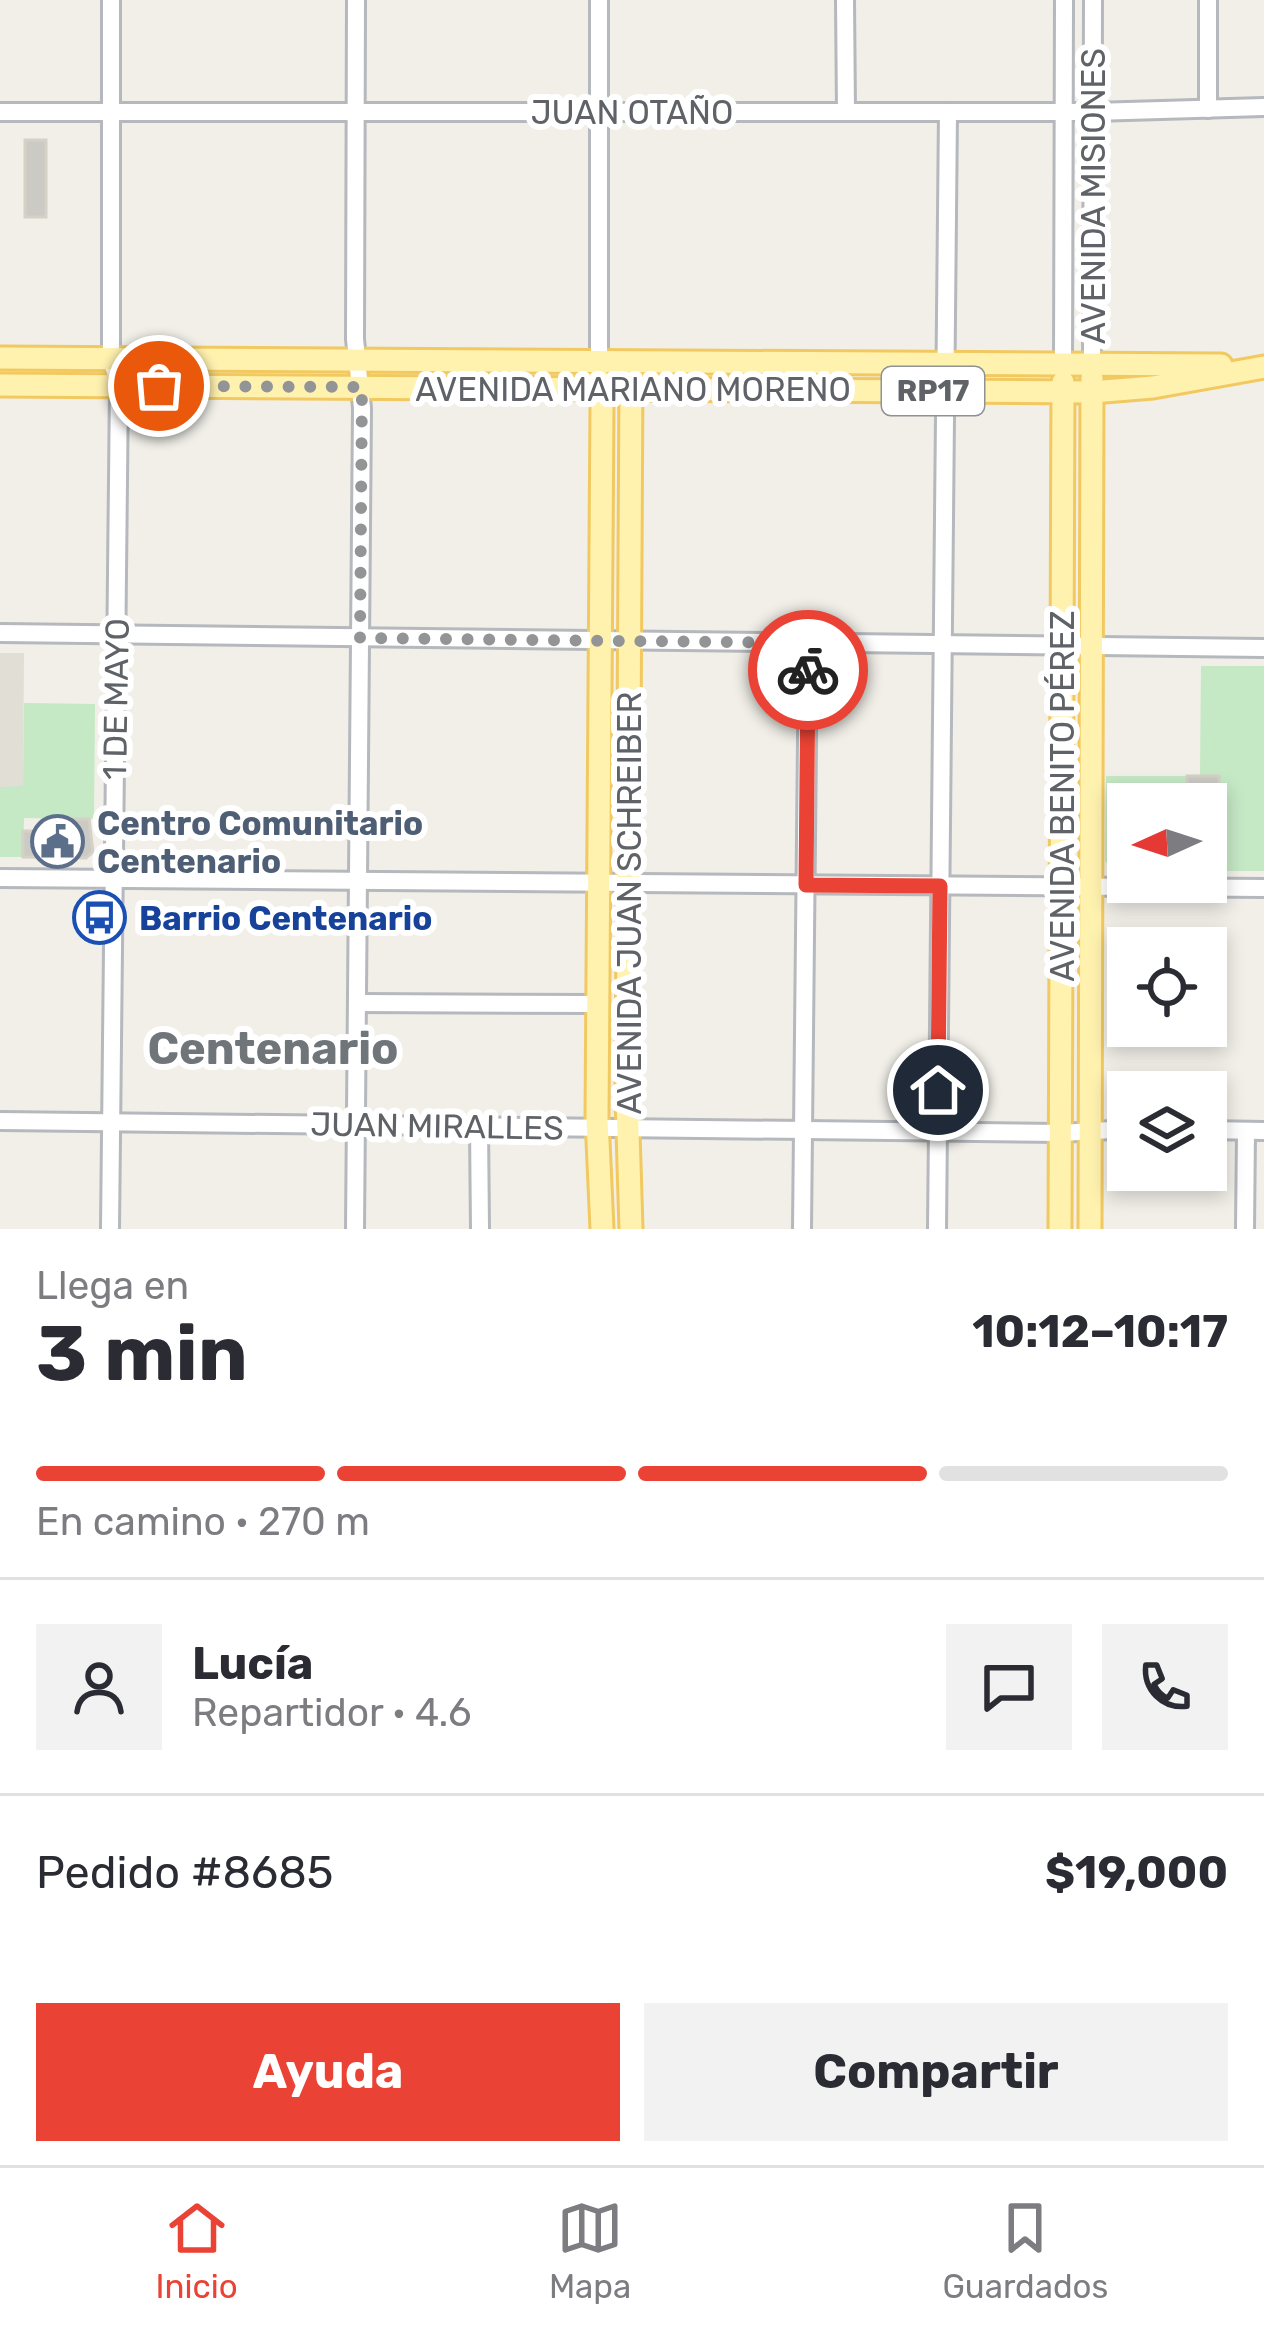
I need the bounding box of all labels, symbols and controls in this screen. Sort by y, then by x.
street label: AVENIDA MISIONES [1074,48,1113,344]
street label: JUAN OTAÑO [531,93,733,132]
pin [108,335,210,437]
icon: bag [126,353,192,419]
road number: RP17 [882,367,984,415]
street label: AVENIDA MARIANO MORENO [415,370,851,409]
courier [748,610,868,730]
street label: AVENIDA BENITO PÉREZ [1043,610,1082,982]
street label: 1 DE MAYO [95,618,137,780]
icon: bike [775,637,841,703]
street label: AVENIDA JUAN SCHREIBER [610,692,649,1114]
north arrow [1107,783,1227,903]
map controls [1107,783,1227,1191]
place label: Centro Comunitario Centenario [97,804,423,881]
public building icon: Centro Comunitario Centenario [30,814,86,870]
bus stop icon: Barrio Centenario [72,890,128,946]
place label: Barrio Centenario [139,899,432,938]
button: locate [1107,927,1227,1047]
district label: Centenario [147,1022,399,1075]
pin [887,1039,989,1141]
icon: home [905,1057,971,1123]
button: layers [1107,1071,1227,1191]
street label: JUAN MIRALLES [310,1104,564,1148]
text: Llega en [36,1263,189,1309]
text: 10:12–10:17 [972,1305,1228,1358]
text: 3 min [36,1307,248,1400]
text: En camino · 270 m [36,1499,370,1545]
button: person [36,1624,162,1750]
button: chat [946,1624,1072,1750]
button: phone [1102,1624,1228,1750]
text: Lucía [192,1637,313,1690]
text: Repartidor · 4.6 [192,1690,471,1736]
text: Pedido #8685 [36,1846,334,1899]
text: $19,000 [1045,1846,1228,1899]
button: Ayuda [36,2003,620,2141]
button: Compartir [644,2003,1228,2141]
tab: Inicio [156,2195,238,2306]
tab: Mapa [549,2195,631,2306]
tab: Guardados [942,2195,1108,2306]

